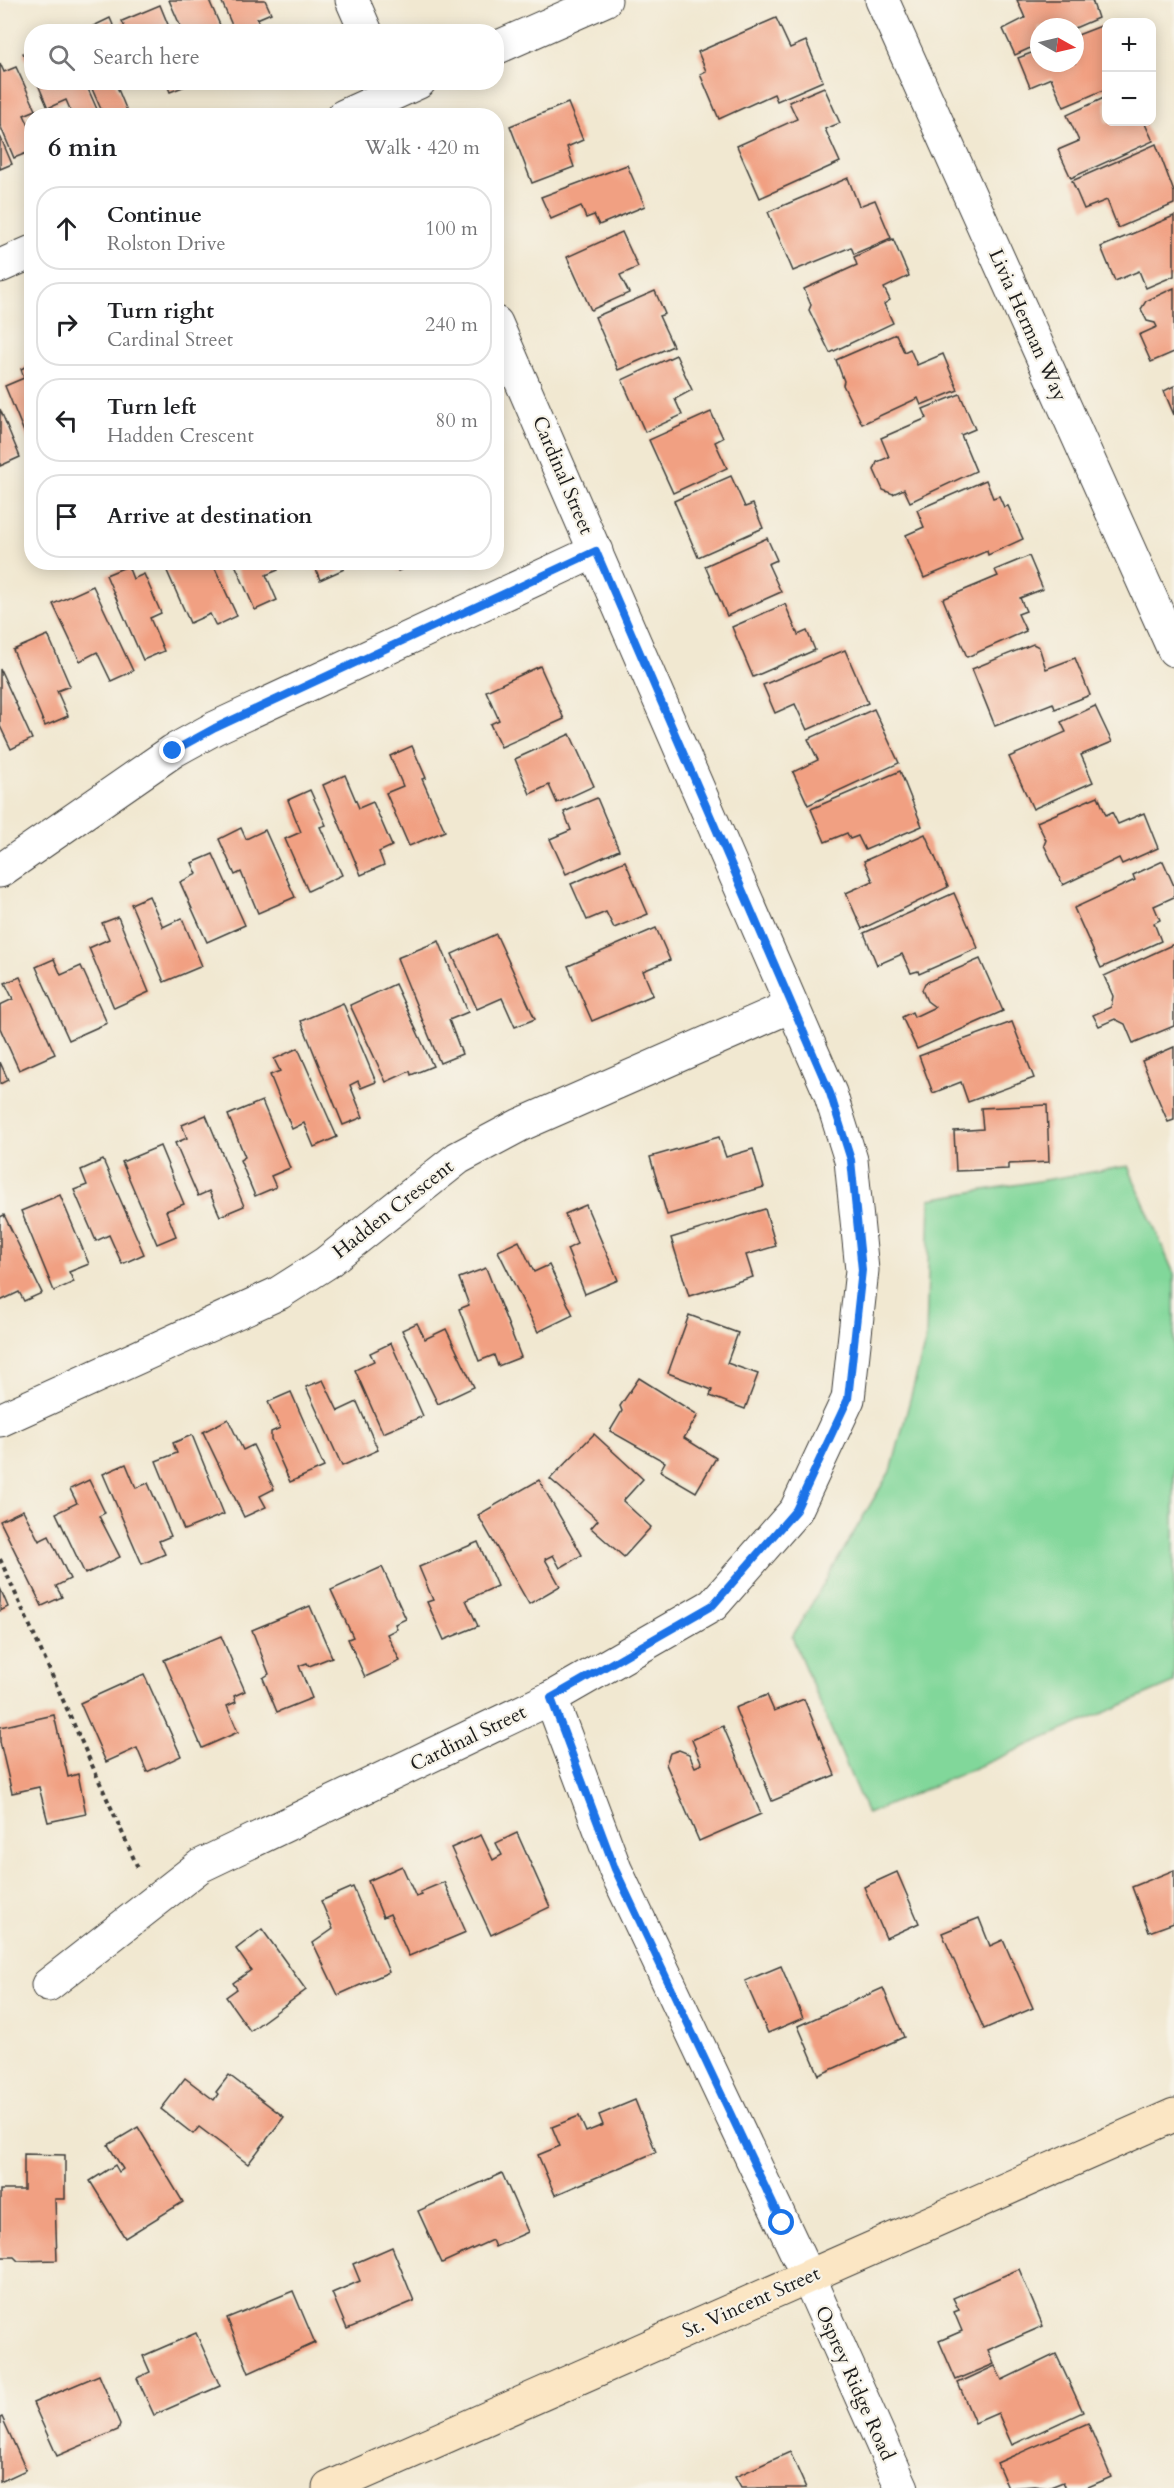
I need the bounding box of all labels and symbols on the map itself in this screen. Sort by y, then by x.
north arrow [1030,18,1084,72]
street label: Livia Herman Way [982,245,1074,406]
street label: Cardinal Street [526,412,600,539]
route end [159,737,185,763]
street label: Hadden Crescent [327,1153,460,1265]
street label: Cardinal Street [405,1698,531,1778]
route start [768,2209,794,2235]
street label: St. Vincent Street [678,2259,825,2344]
street label: Osprey Ridge Road [809,2301,901,2465]

